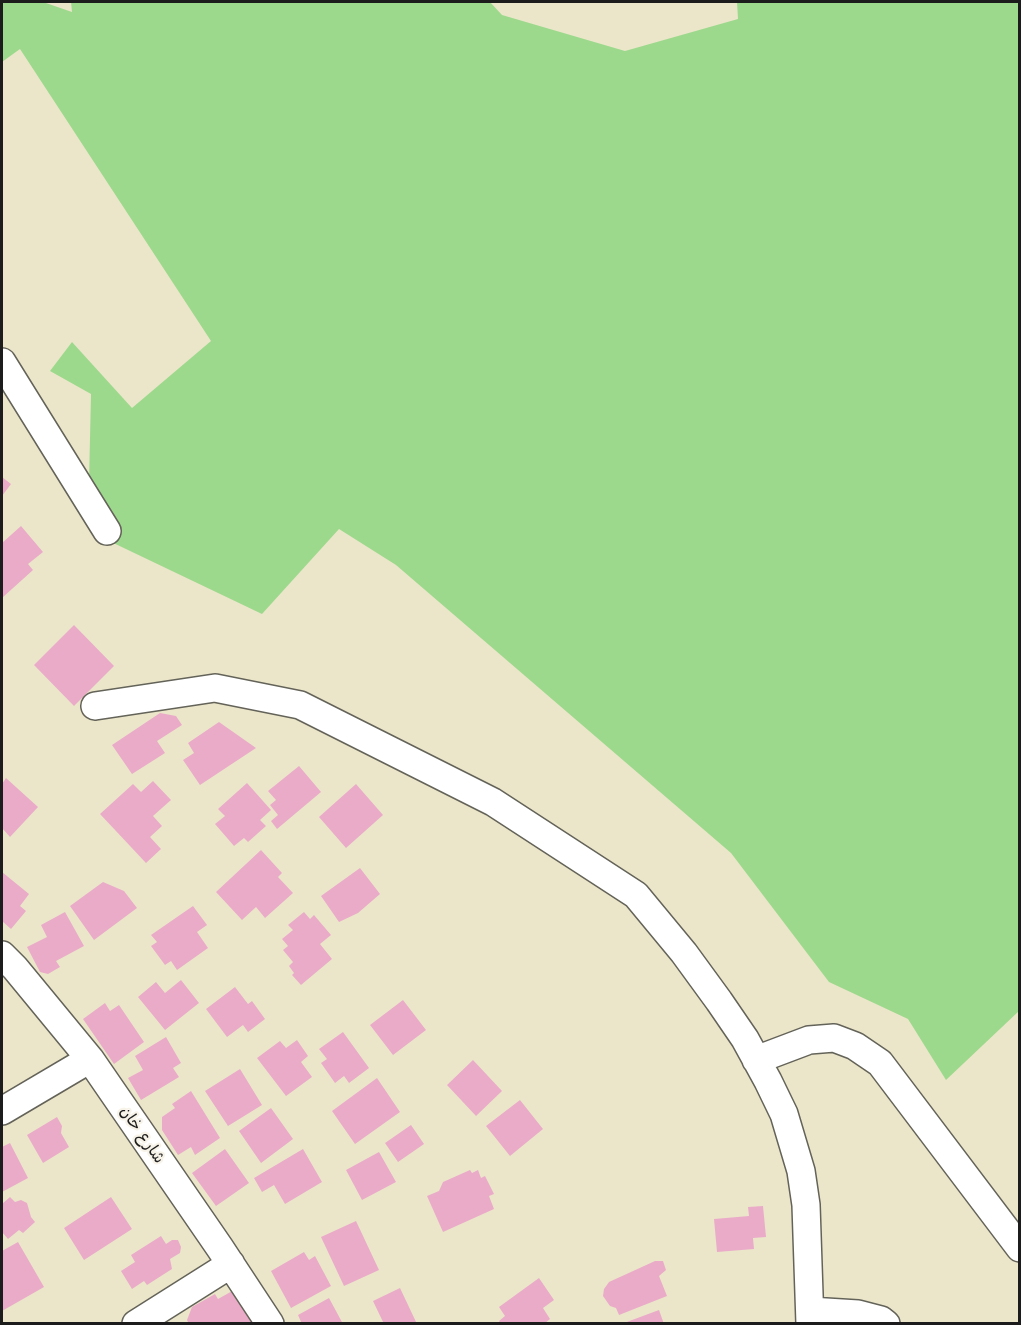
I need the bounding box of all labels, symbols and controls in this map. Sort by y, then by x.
street label: شارع خان [115,1103,169,1167]

